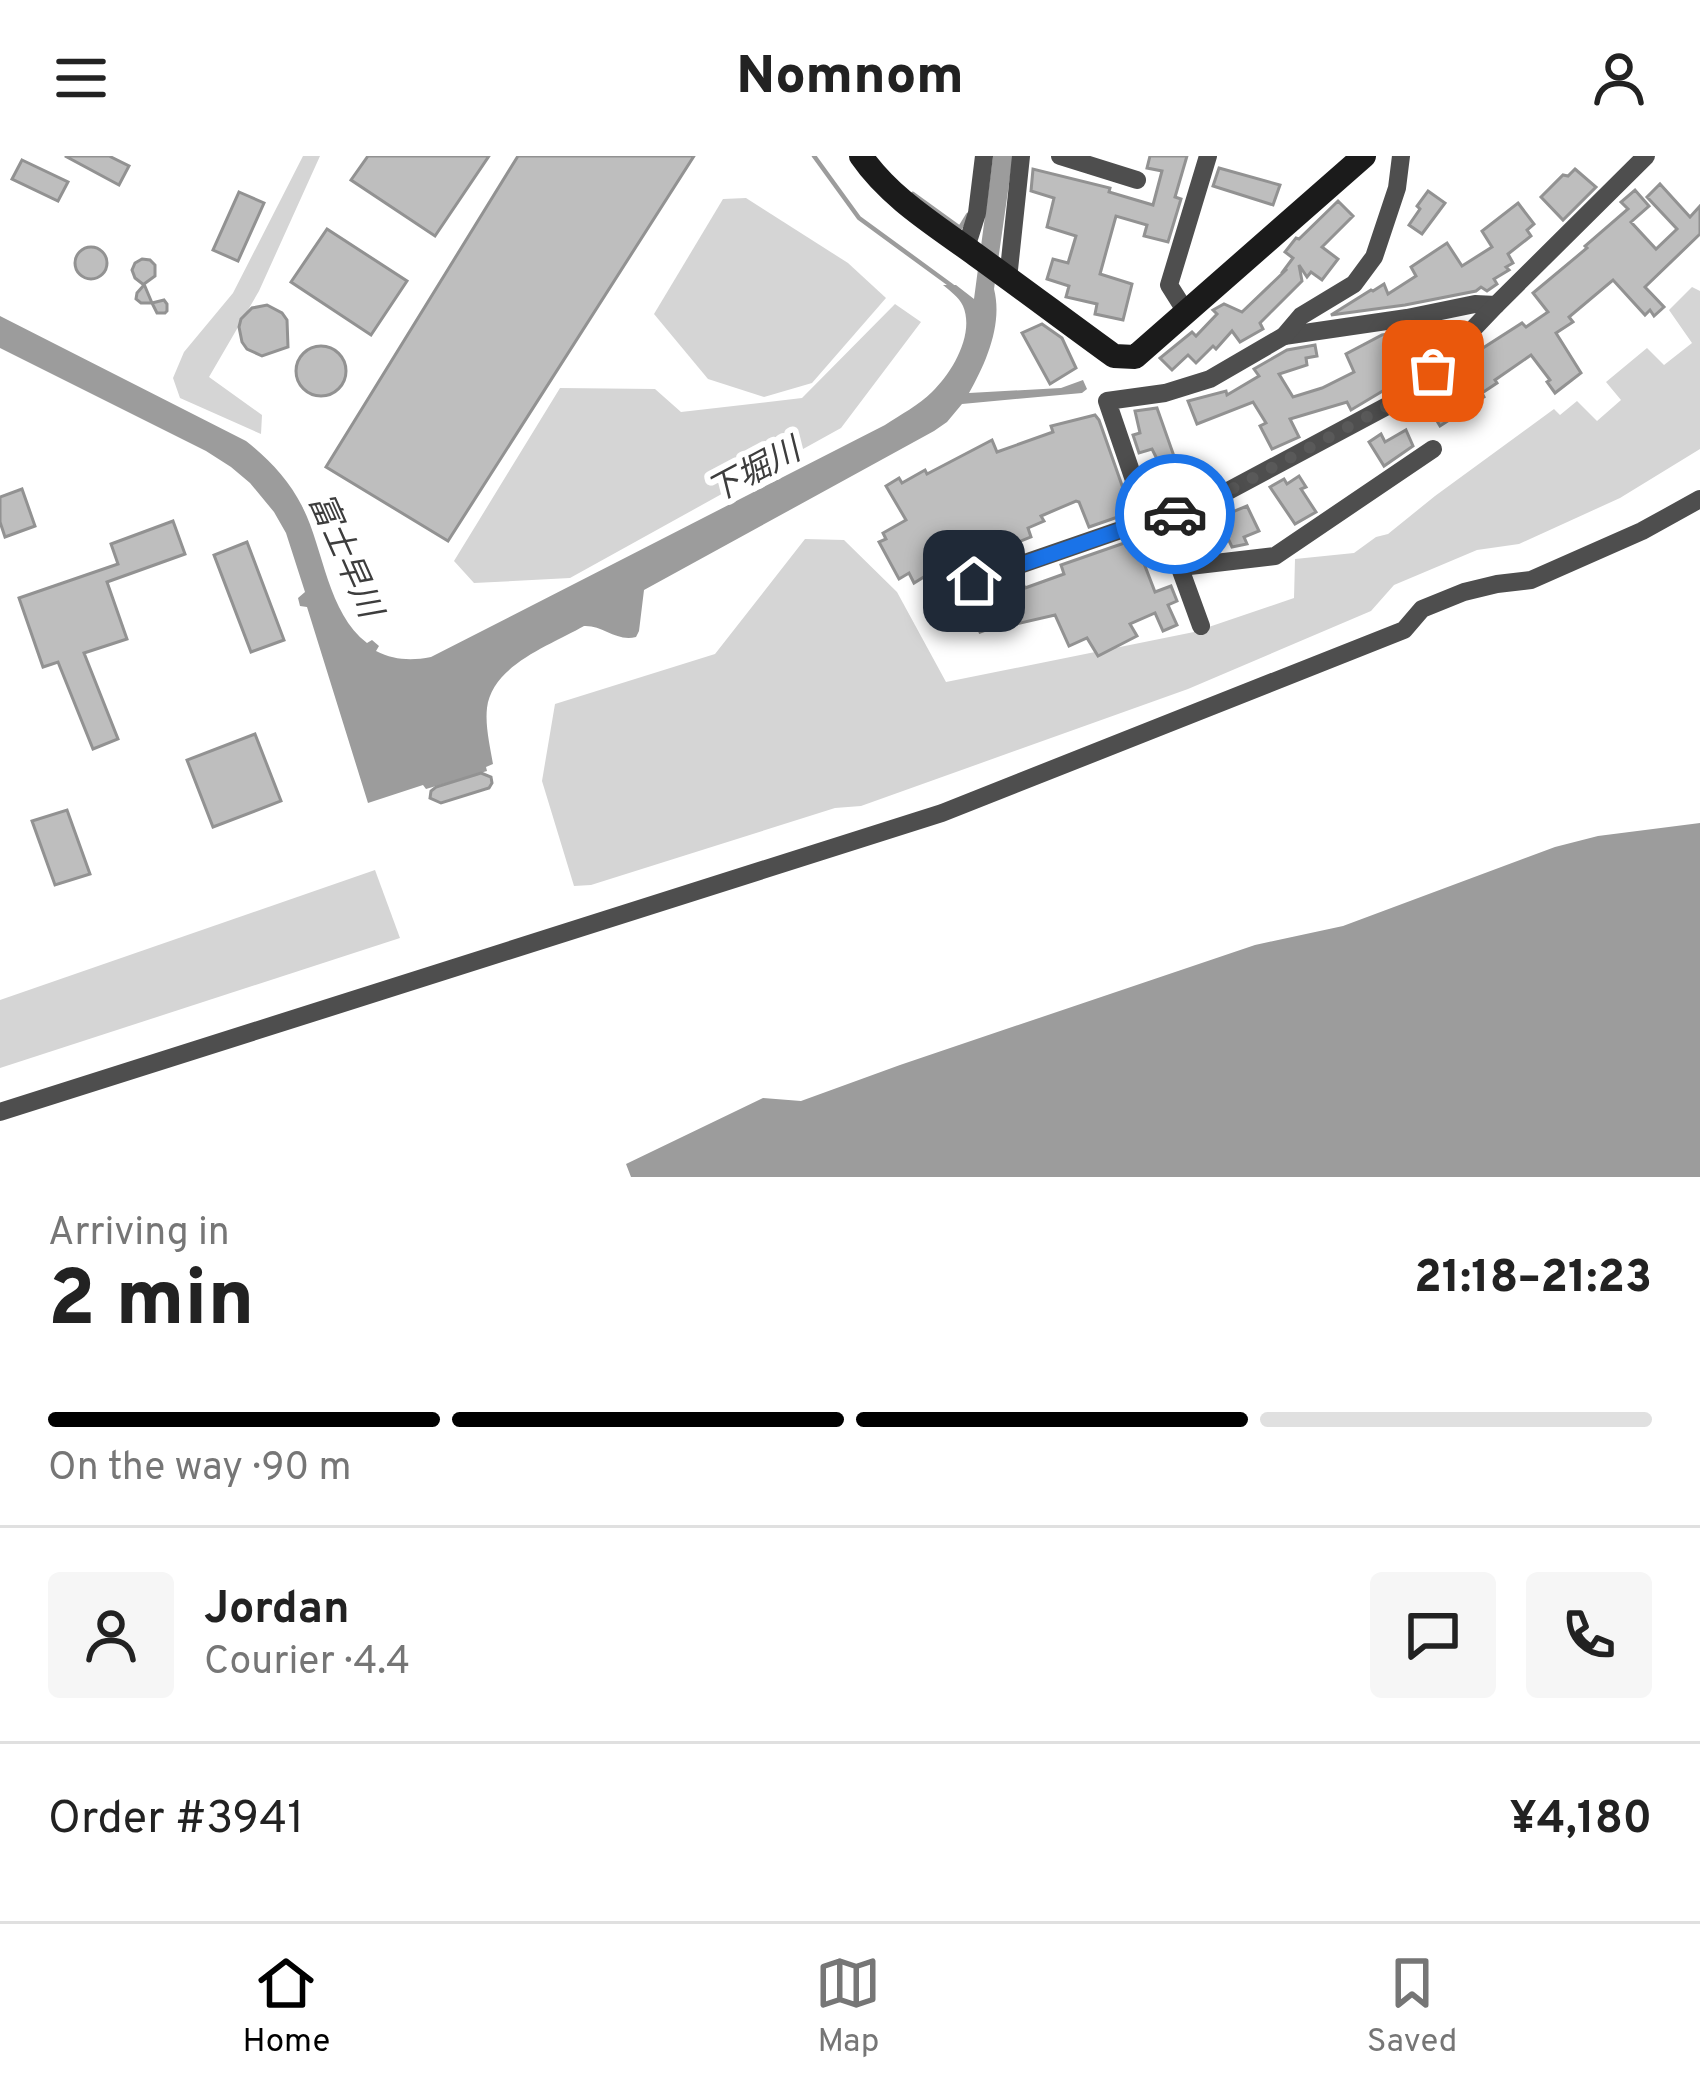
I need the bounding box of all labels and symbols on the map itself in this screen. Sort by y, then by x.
pin [1382,320,1484,422]
water label: 下堀川 [701,430,811,515]
courier [1115,454,1235,574]
water label: 富士早川 [297,487,390,628]
pin [923,530,1025,632]

